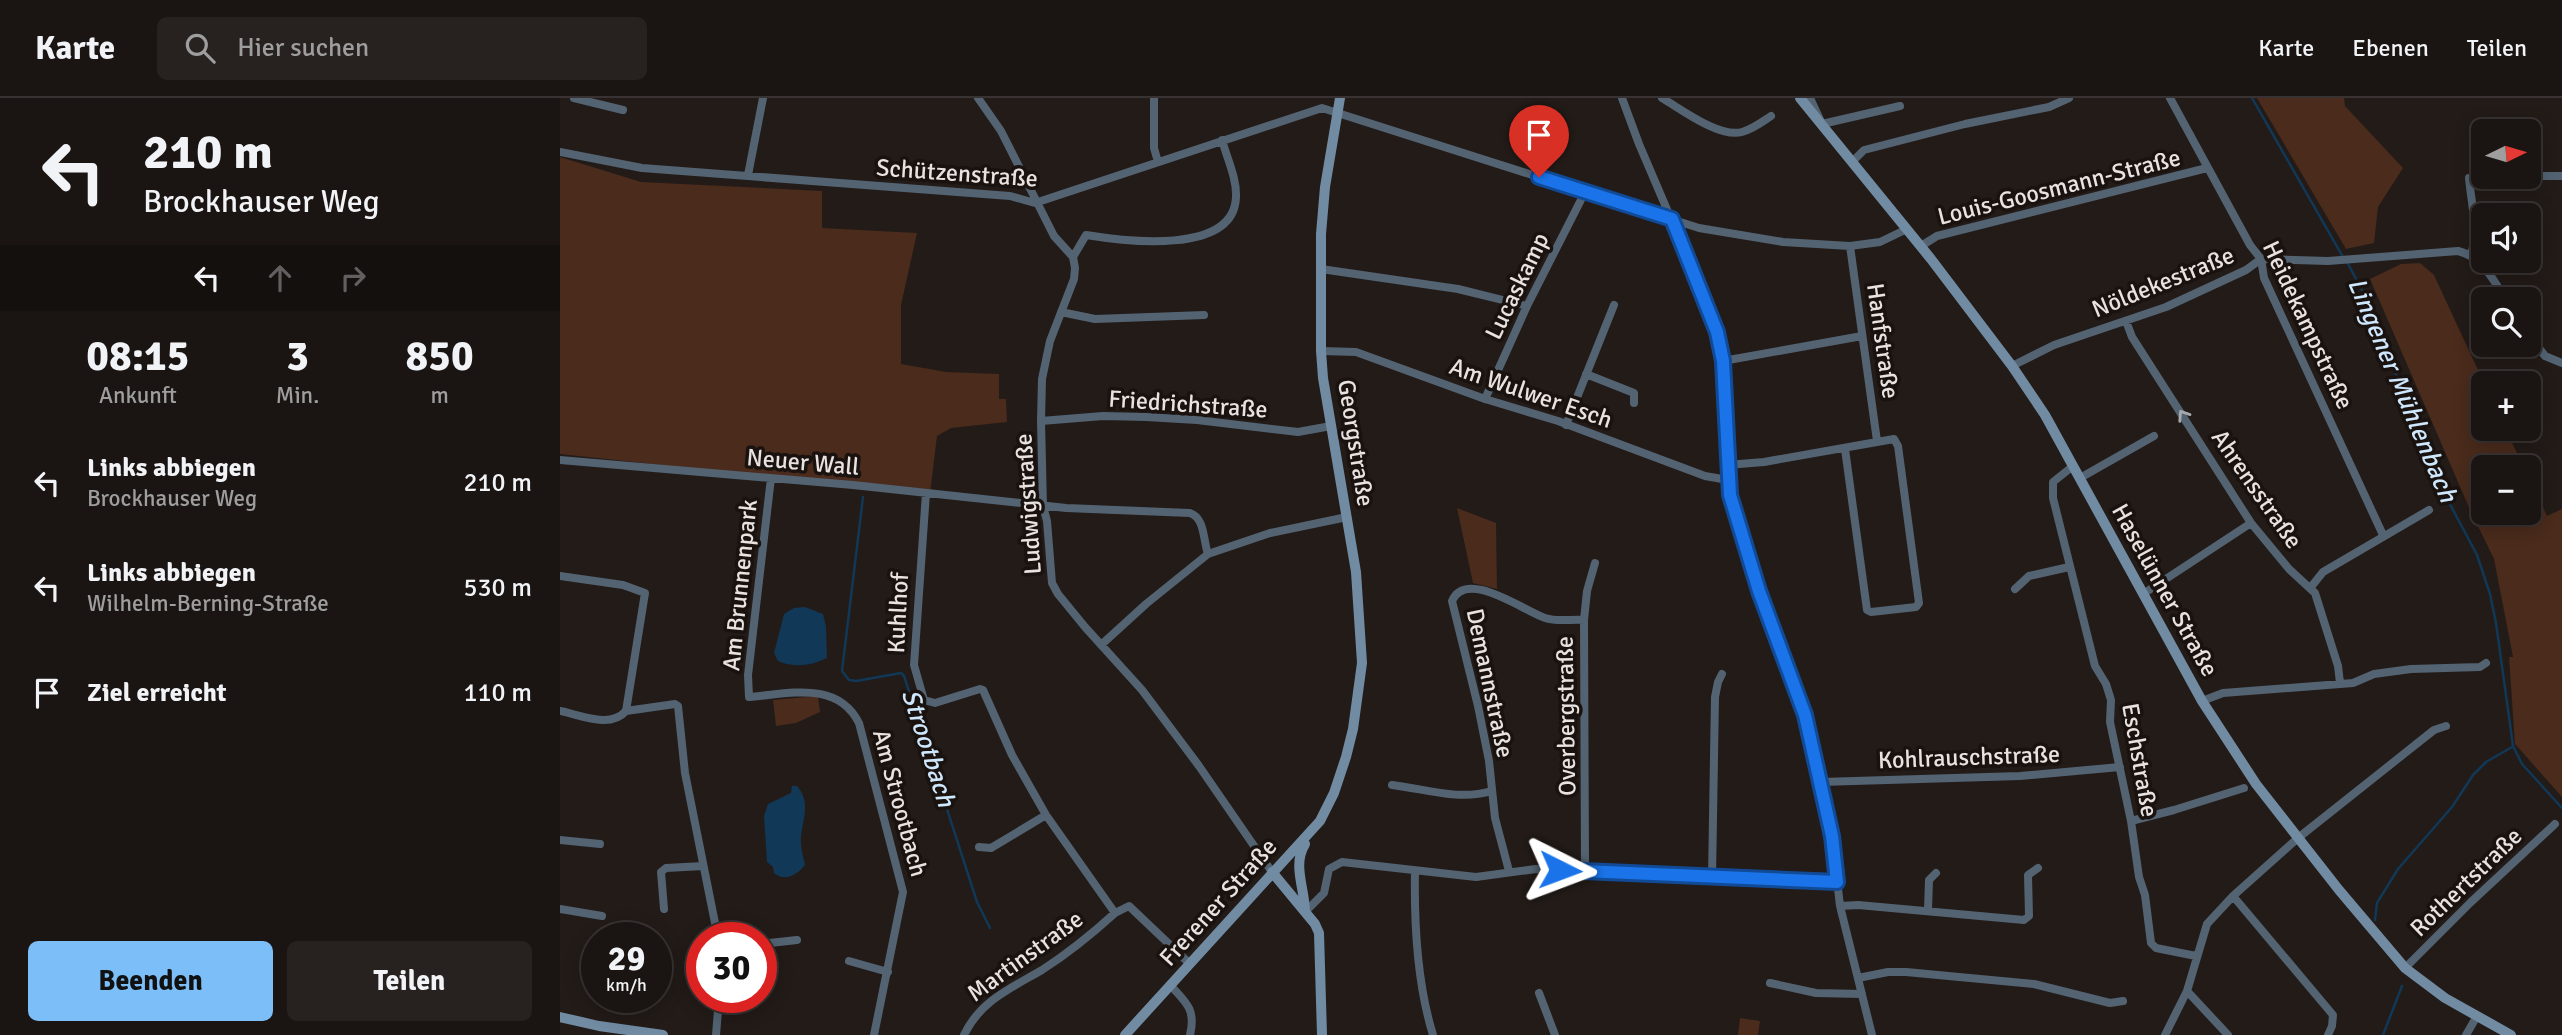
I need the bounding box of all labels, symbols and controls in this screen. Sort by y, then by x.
search box [157,17,647,80]
text: Karte [35,28,115,69]
icon: search [181,29,219,67]
text: Hier suchen [237,32,369,64]
text: Karte [2258,33,2314,63]
text: Ebenen [2352,33,2429,63]
text: Teilen [2467,33,2527,63]
pin [1509,105,1569,177]
icon: arrive [1520,116,1558,154]
north arrow [2471,119,2541,189]
map controls [2471,119,2541,525]
text: 210 m [143,122,273,182]
icon: left [28,126,119,217]
street label: Louis-Goosmann-Straße [1934,142,2184,232]
street label: Schützenstraße [875,152,1039,194]
text: Brockhauser Weg [143,182,380,221]
button: sound [2471,203,2541,273]
street label: Lucaskamp [1478,228,1556,344]
street label: Heidekampstraße [2256,236,2360,414]
street label: Nöldekestraße [2087,240,2239,324]
icon: left [188,259,226,297]
icon: ahead [261,259,299,297]
icon: right [334,259,372,297]
water label: Lingener Mühlenbach [2340,273,2464,508]
street label: Hanfstraße [1860,281,1906,401]
button: search [2471,287,2541,357]
text: 08:15 [86,331,189,382]
text: 3 [286,331,309,382]
text: 850 [406,331,474,382]
street label: Am Wulwer Esch [1446,351,1616,435]
button: + [2471,371,2541,441]
street label: Georgstraße [1331,377,1381,509]
text: Ankunft [99,381,177,410]
text: Min. [276,381,319,410]
text: m [430,381,449,410]
street label: Friedrichstraße [1107,383,1269,425]
one-way arrow [2178,410,2191,423]
street label: Ahrensstraße [2205,424,2309,554]
street label: Ludwigstraße [1008,432,1048,576]
street label: Neuer Wall [745,442,861,482]
text: Links abbiegen [87,452,256,484]
button: − [2471,455,2541,525]
icon: left [28,464,66,502]
text: 210 m [463,467,532,499]
text: Brockhauser Weg [87,484,257,513]
street label: Am Brunnenpark [716,498,764,672]
street label: Haselünner Straße [2105,498,2225,682]
text: Links abbiegen [87,557,256,589]
icon: left [28,569,66,607]
street label: Kuhlhof [881,571,915,654]
text: 530 m [463,572,532,604]
text: Wilhelm-Berning-Straße [87,589,329,618]
street label: Demannstraße [1460,606,1520,760]
street label: Overbergstraße [1550,636,1582,796]
icon: arrive [28,674,66,712]
text: Ziel erreicht [87,677,227,709]
text: 110 m [463,677,532,709]
water label: Strootbach [894,685,962,812]
street label: Eschstraße [2115,701,2165,819]
street label: Am Strootbach [866,726,934,880]
street label: Kohlrauschstraße [1877,739,2061,775]
street label: Rothertstraße [2404,821,2528,943]
street label: Frerener Straße [1153,832,1283,972]
position arrow [1523,833,1597,907]
street label: Martinstraße [961,904,1089,1008]
speed limit sign: 30 [686,922,777,1013]
text: 29 [608,937,645,980]
button: Beenden [28,941,273,1021]
button: Teilen [287,941,532,1021]
text: km/h [606,974,647,996]

